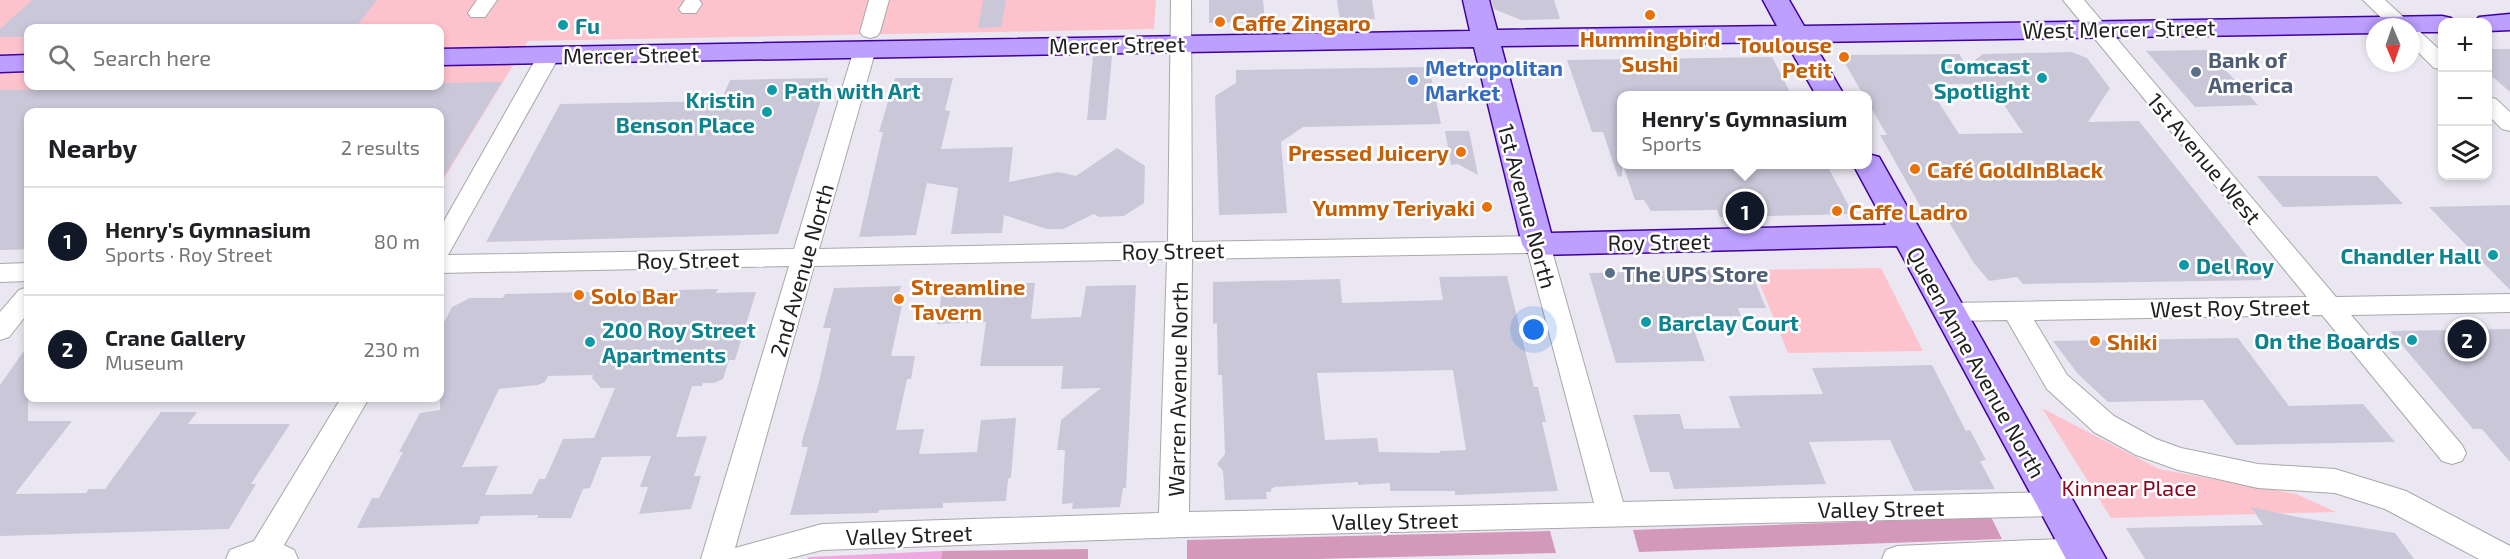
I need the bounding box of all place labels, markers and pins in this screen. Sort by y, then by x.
marker: Hummingbird Sushi [1643,8,1657,22]
place label: Caffe Zingaro [1232,9,1371,35]
place label: Fu [575,12,600,38]
marker: Caffe Zingaro [1213,15,1227,29]
marker: Fu [556,18,570,32]
place label: Hummingbird Sushi [1580,25,1720,76]
place label: Toulouse Petit [1738,31,1832,82]
place label: Bank of America [2208,46,2293,97]
marker: Toulouse Petit [1837,50,1851,64]
place label: Comcast Spotlight [1934,52,2030,103]
place label: Metropolitan Market [1425,54,1563,105]
marker: Bank of America [2189,65,2203,79]
marker: Comcast Spotlight [2035,71,2049,85]
marker: Metropolitan Market [1406,73,1420,87]
place label: Path with Art [784,77,921,103]
marker: Path with Art [765,83,779,97]
place label: Kristin Benson Place [616,86,755,137]
marker: Kristin Benson Place [760,105,774,119]
place label: Pressed Juicery [1288,139,1450,166]
marker: Pressed Juicery [1454,145,1468,159]
place label: Café GoldInBlack [1927,156,2104,182]
marker: Café GoldInBlack [1908,162,1922,176]
pin: 1 [1726,188,1764,234]
place label: Yummy Teriyaki [1313,194,1475,221]
place label: Caffe Ladro [1849,198,1968,224]
marker: Yummy Teriyaki [1480,200,1494,214]
marker: Caffe Ladro [1830,204,1844,218]
place label: Chandler Hall [2340,242,2482,268]
marker: Chandler Hall [2486,248,2500,262]
place label: Del Roy [2196,252,2275,279]
marker: Del Roy [2177,258,2191,272]
place label: The UPS Store [1622,260,1768,286]
marker: The UPS Store [1603,266,1617,280]
place label: Streamline Tavern [911,273,1025,324]
place label: Solo Bar [591,282,678,308]
marker: Solo Bar [572,288,586,302]
marker: Streamline Tavern [892,292,906,306]
place label: Barclay Court [1658,309,1799,336]
marker: Barclay Court [1639,315,1653,329]
place label: 200 Roy Street Apartments [602,316,756,367]
pin: 2 [2448,316,2486,362]
place label: On the Boards [2254,327,2400,353]
place label: Shiki [2107,328,2158,354]
marker: On the Boards [2405,333,2419,347]
marker: Shiki [2088,334,2102,348]
marker: 200 Roy Street Apartments [583,335,597,349]

